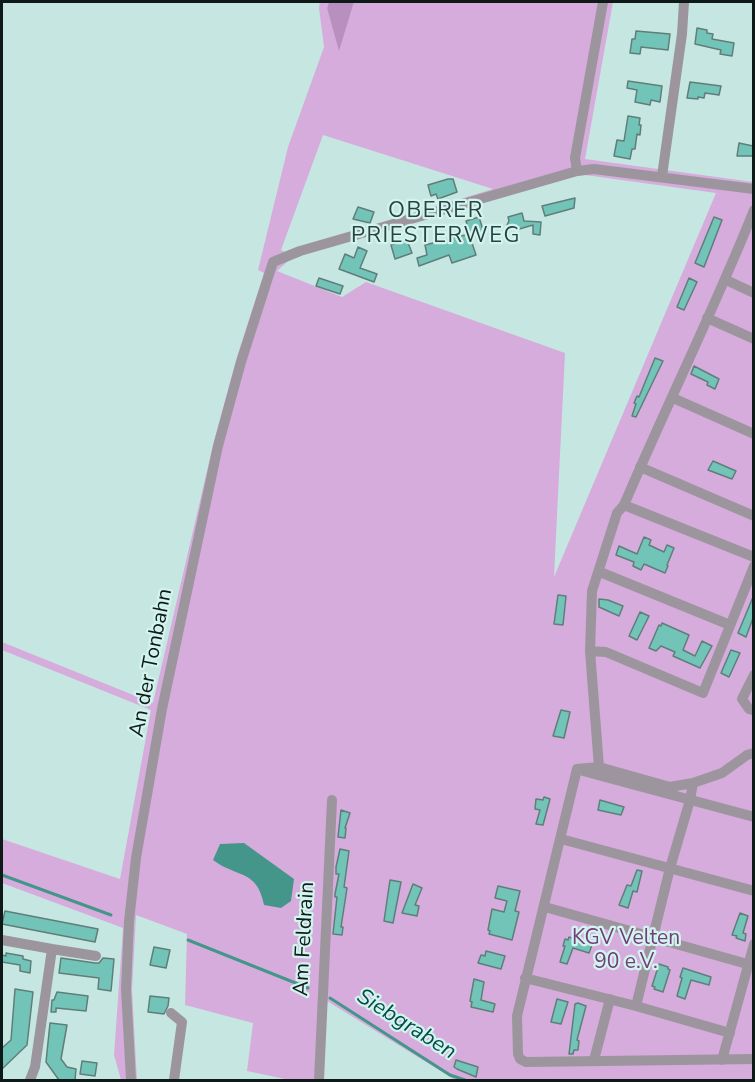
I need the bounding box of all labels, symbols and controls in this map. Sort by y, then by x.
district label: OBERER PRIESTERWEG [351,199,521,250]
street label: An der Tonbahn [125,587,179,739]
street label: Am Feldrain [289,881,321,997]
park label: KGV Velten 90 e.V. [572,926,680,976]
water label: Siebgraben [351,984,461,1066]

